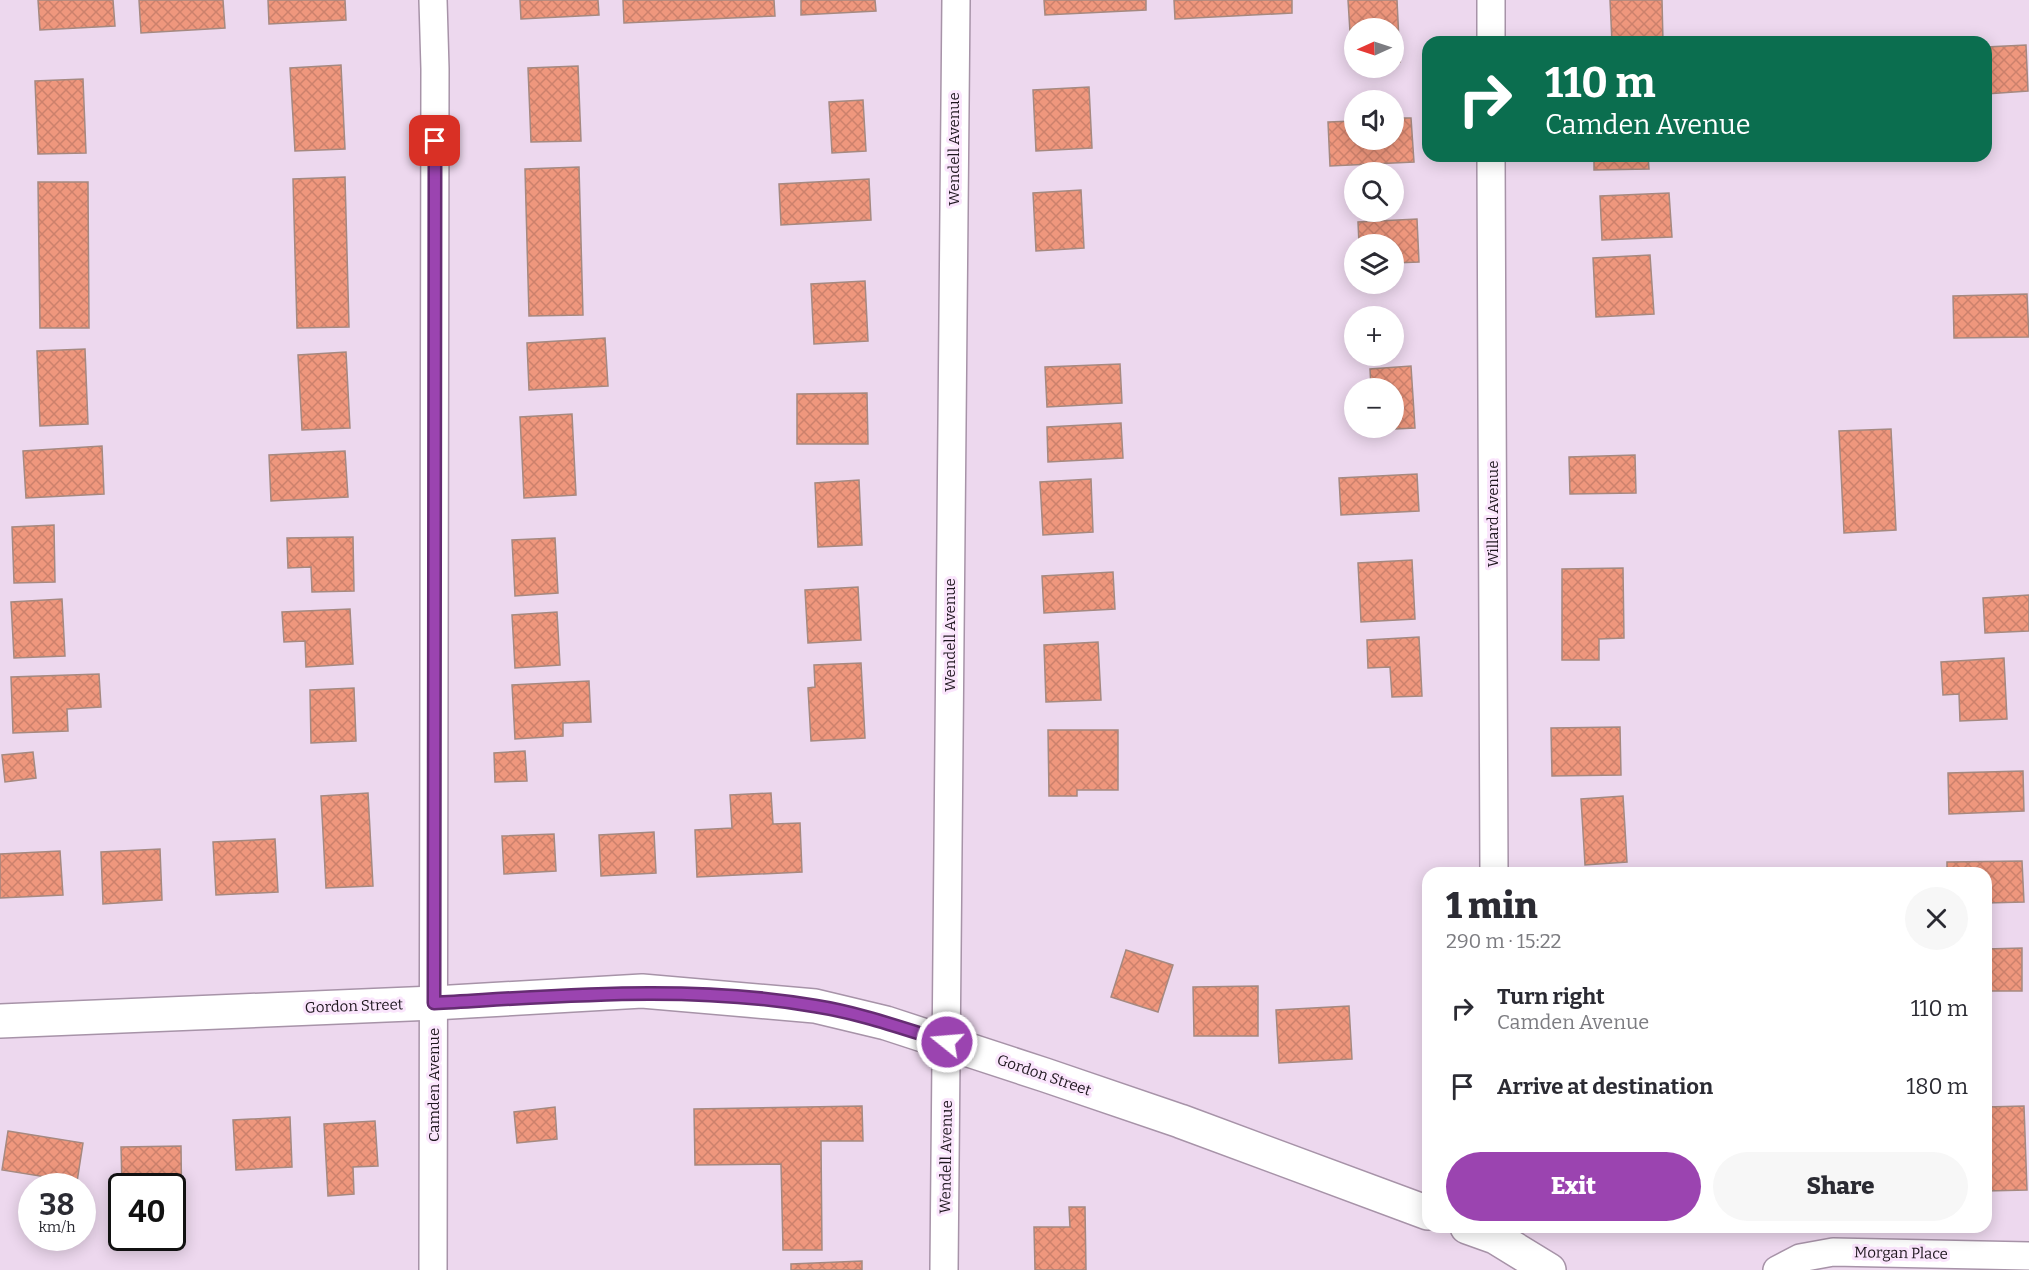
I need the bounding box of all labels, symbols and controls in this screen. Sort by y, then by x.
north arrow [1344,18,1404,78]
map controls [1344,18,1404,438]
text: 110 m [1545,58,1656,108]
icon: right [1446,60,1524,138]
button: sound [1344,90,1404,150]
street label: Wendell Avenue [945,92,963,206]
text: Camden Avenue [1545,109,1751,141]
pin [409,115,460,166]
icon: arrive [418,124,451,157]
button: search [1344,162,1404,222]
button: layers [1344,234,1404,294]
button: + [1344,306,1404,366]
button: − [1344,378,1404,438]
street label: Willard Avenue [1484,461,1502,567]
street label: Wendell Avenue [941,578,959,692]
text: 1 min [1446,884,1538,928]
button: close [1905,887,1968,950]
text: 290 m · 15:22 [1446,929,1562,953]
text: Turn right [1497,983,1605,1010]
icon: right [1446,992,1479,1025]
street label: Gordon Street [305,995,404,1017]
text: 110 m [1911,995,1968,1022]
position arrow [915,1010,979,1074]
text: Camden Avenue [1497,1010,1649,1034]
street label: Camden Avenue [425,1028,443,1142]
street label: Gordon Street [995,1050,1094,1100]
icon: arrive [1446,1070,1479,1103]
text: Arrive at destination [1497,1073,1713,1100]
text: 180 m [1906,1073,1968,1100]
street label: Wendell Avenue [936,1100,956,1214]
button: Exit [1446,1152,1701,1221]
button: Share [1713,1152,1968,1221]
speed limit sign: 40 [108,1173,186,1251]
text: 38 [39,1187,75,1223]
text: km/h [38,1218,76,1236]
street label: Morgan Place [1854,1243,1948,1263]

